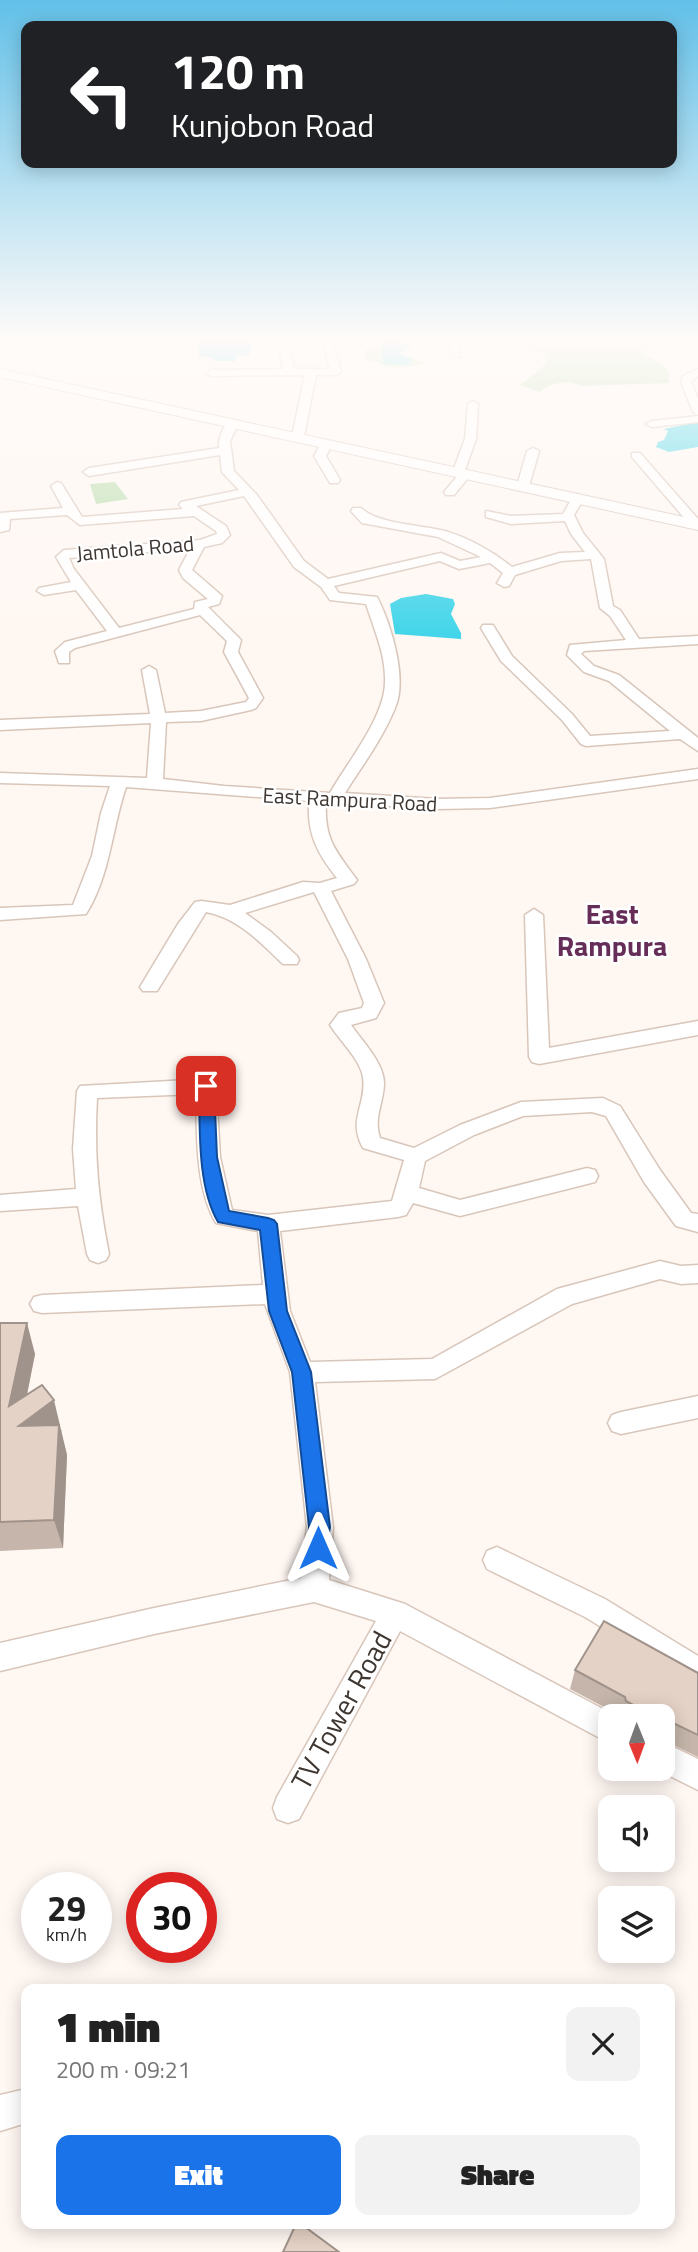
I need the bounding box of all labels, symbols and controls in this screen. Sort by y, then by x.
text: 120 m [171,33,305,108]
icon: left [56,49,147,140]
text: Kunjobon Road [171,101,374,149]
street label: Jamtola Road [75,527,195,569]
street label: East Rampura Road [262,778,438,820]
district label: East Rampura [557,892,667,967]
pin [176,1056,236,1116]
icon: arrive [187,1067,225,1105]
position arrow [281,1511,355,1585]
street label: TV Tower Road [280,1623,402,1797]
north arrow [598,1704,676,1782]
map controls [598,1704,675,1963]
button: sound [598,1795,675,1872]
speed limit sign: 30 [126,1872,217,1963]
text: 29 [47,1881,86,1935]
button: layers [598,1886,675,1963]
text: km/h [46,1921,87,1948]
text: 1 min [56,1994,160,2058]
button: close [566,2007,640,2081]
text: 200 m · 09:21 [56,2052,191,2087]
button: Exit [56,2135,341,2215]
button: Share [355,2135,640,2215]

